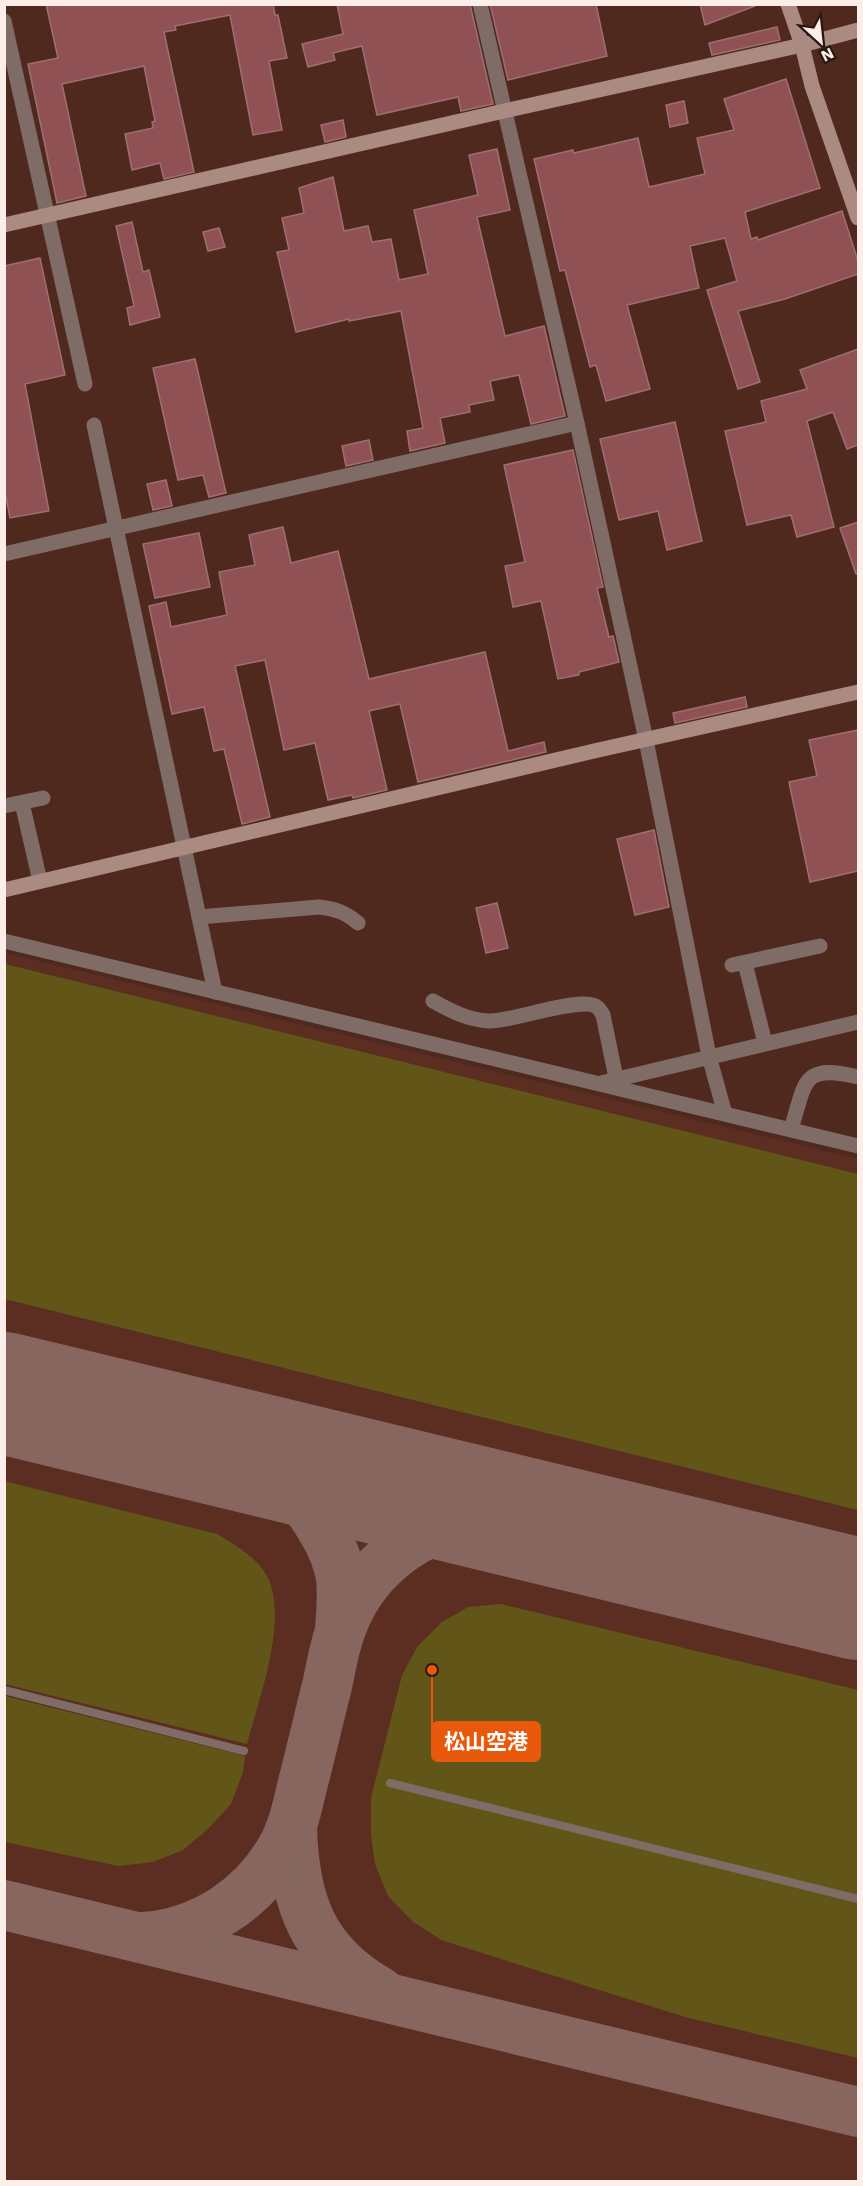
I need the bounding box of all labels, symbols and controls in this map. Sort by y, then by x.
north arrow [791,12,851,72]
text: N [818,44,837,66]
callout: 松山空港 [432,1722,540,1761]
text: 松山空港 [444,1729,528,1754]

